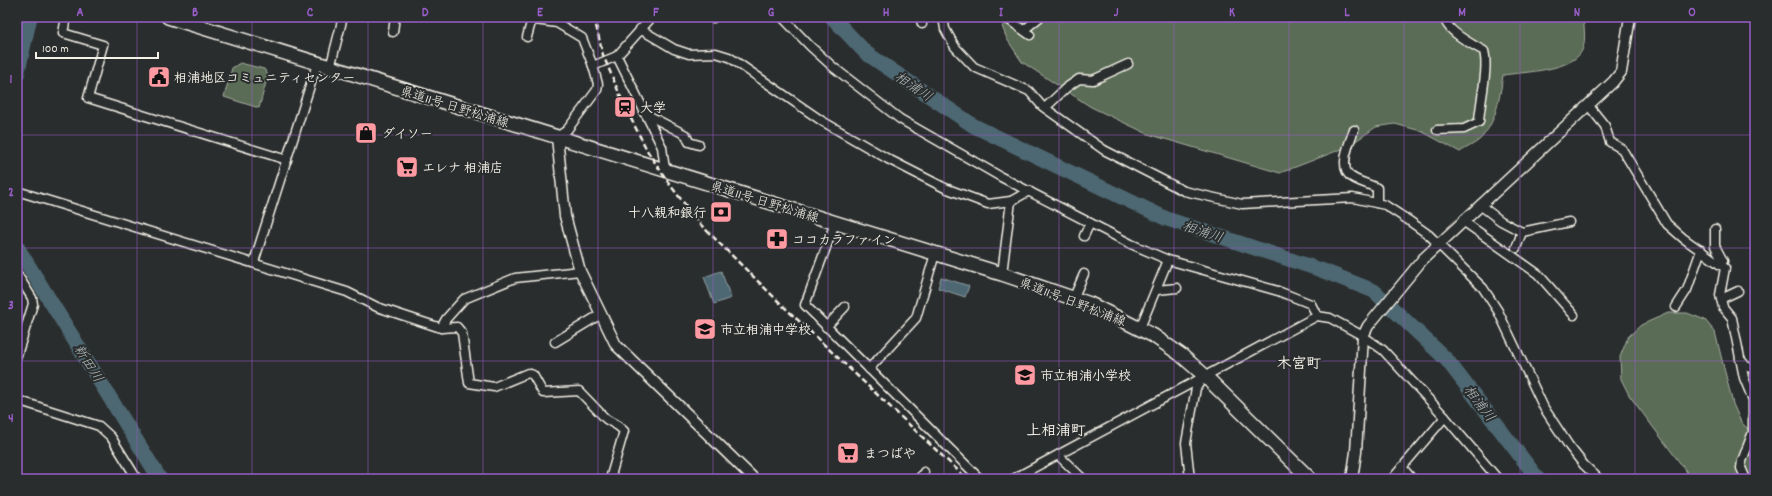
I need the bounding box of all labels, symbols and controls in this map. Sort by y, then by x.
text: A [76,4,84,23]
text: B [192,4,198,23]
text: C [307,4,314,23]
text: D [422,4,429,23]
text: E [537,4,544,23]
text: F [653,4,659,23]
text: G [768,4,775,23]
text: H [883,4,890,23]
text: I [999,4,1004,23]
text: J [1114,4,1119,23]
text: K [1229,4,1235,23]
text: L [1344,4,1350,23]
text: M [1458,4,1466,23]
text: N [1574,4,1580,23]
text: O [1688,4,1696,23]
scale bar [36,34,158,60]
text: 100 m [42,41,69,58]
public building icon: 相浦地区コミュニティセンター [146,64,172,90]
water label: 相浦川 [890,68,936,108]
place label: 相浦地区コミュニティセンター [174,70,355,89]
text: 1 [10,71,13,90]
street label: 県道11号 日野松浦線 [398,83,512,134]
station icon: 大学 [612,94,638,120]
place label: 大学 [640,100,666,119]
shop icon: ダイソー [353,120,379,146]
place label: ダイソー [382,126,433,145]
supermarket icon: エレナ 相浦店 [394,154,420,180]
place label: エレナ 相浦店 [422,160,503,179]
street label: 県道11号 日野松浦線 [708,178,822,229]
text: 2 [8,184,14,203]
bank icon: 十八親和銀行 [708,199,734,225]
place label: 十八親和銀行 [628,205,706,224]
water label: 相浦川 [1179,217,1225,249]
pharmacy icon: ココカラファイン [764,226,790,252]
place label: ココカラファイン [792,232,896,251]
street label: 県道11号 日野松浦線 [1016,274,1129,333]
text: 3 [8,297,14,316]
school or university icon: 市立相浦中学校 [692,316,718,342]
place label: 市立相浦中学校 [720,322,811,341]
water label: 新田川 [68,341,107,387]
district label: 木宮町 [1276,354,1322,376]
school or university icon: 市立相浦小学校 [1012,362,1038,388]
place label: 市立相浦小学校 [1040,368,1131,387]
water label: 相浦川 [1458,382,1499,427]
text: 4 [8,410,14,429]
district label: 上相浦町 [1026,421,1086,443]
supermarket icon: まつばや [835,440,861,466]
place label: まつばや [864,446,916,465]

